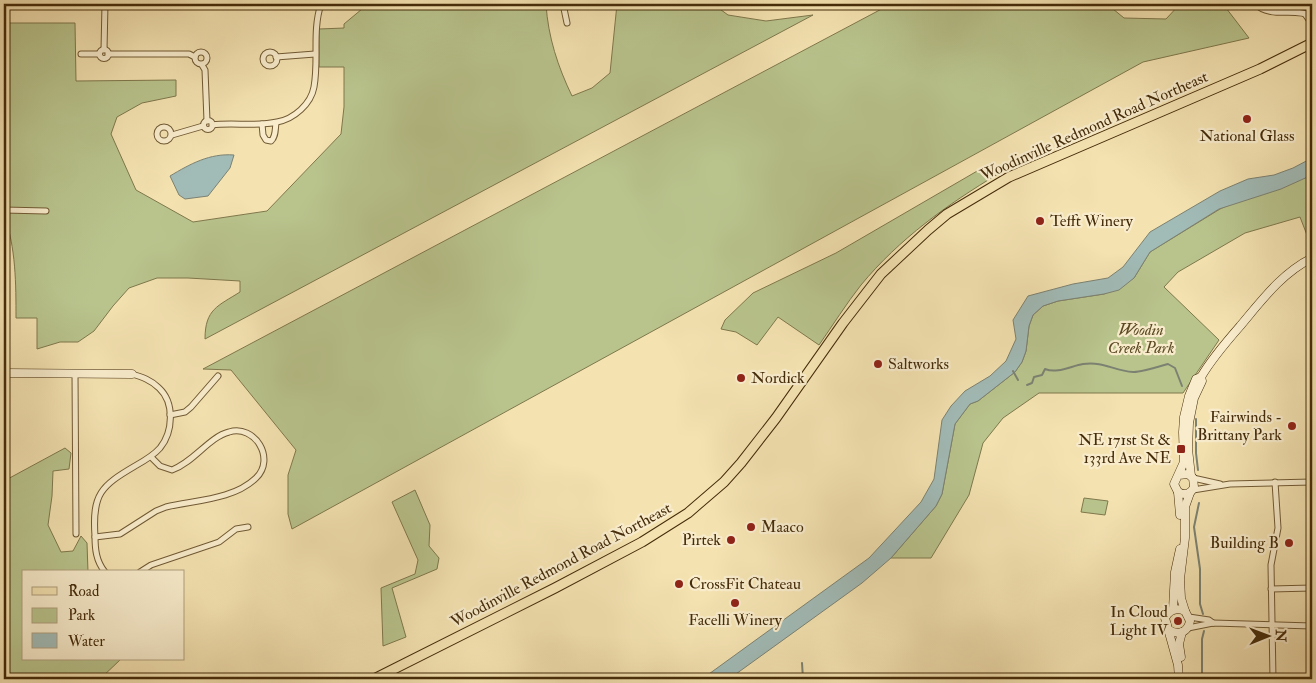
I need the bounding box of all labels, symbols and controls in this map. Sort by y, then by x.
street label: Woodinville Redmond Road Northeast [976,67,1211,186]
marker: National Glass [1241,113,1253,125]
place label: National Glass [1200,126,1294,146]
place label: Tefft Winery [1050,211,1134,231]
marker: Tefft Winery [1034,215,1046,227]
park label: Woodin Creek Park [1108,320,1175,358]
place label: Saltworks [888,354,949,374]
marker: Saltworks [872,358,884,370]
place label: Nordick [751,368,805,388]
marker: Nordick [735,372,747,384]
place label: Fairwinds - Brittany Park [1197,407,1282,445]
marker: Fairwinds - Brittany Park [1286,420,1298,432]
place label: NE 171st St & 133rd Ave NE [1078,430,1171,468]
marker: NE 171st St & 133rd Ave NE [1175,443,1187,455]
street label: Woodinville Redmond Road Northeast [446,498,675,632]
place label: Maaco [761,517,804,537]
marker: Maaco [745,521,757,533]
place label: Pirtek [682,530,721,550]
place label: Building B [1210,533,1279,553]
marker: Pirtek [725,534,737,546]
marker: Building B [1283,537,1295,549]
legend [22,570,185,660]
place label: CrossFit Chateau [689,574,801,594]
marker: CrossFit Chateau [673,578,685,590]
text: Road [68,582,100,601]
marker: Facelli Winery [729,597,741,609]
place label: In Cloud Light IV [1110,602,1169,640]
text: Park [68,606,95,625]
place label: Facelli Winery [688,610,783,630]
north arrow [1244,610,1294,660]
marker: In Cloud Light IV [1172,615,1184,627]
text: N [1272,628,1289,643]
text: Water [67,632,105,651]

